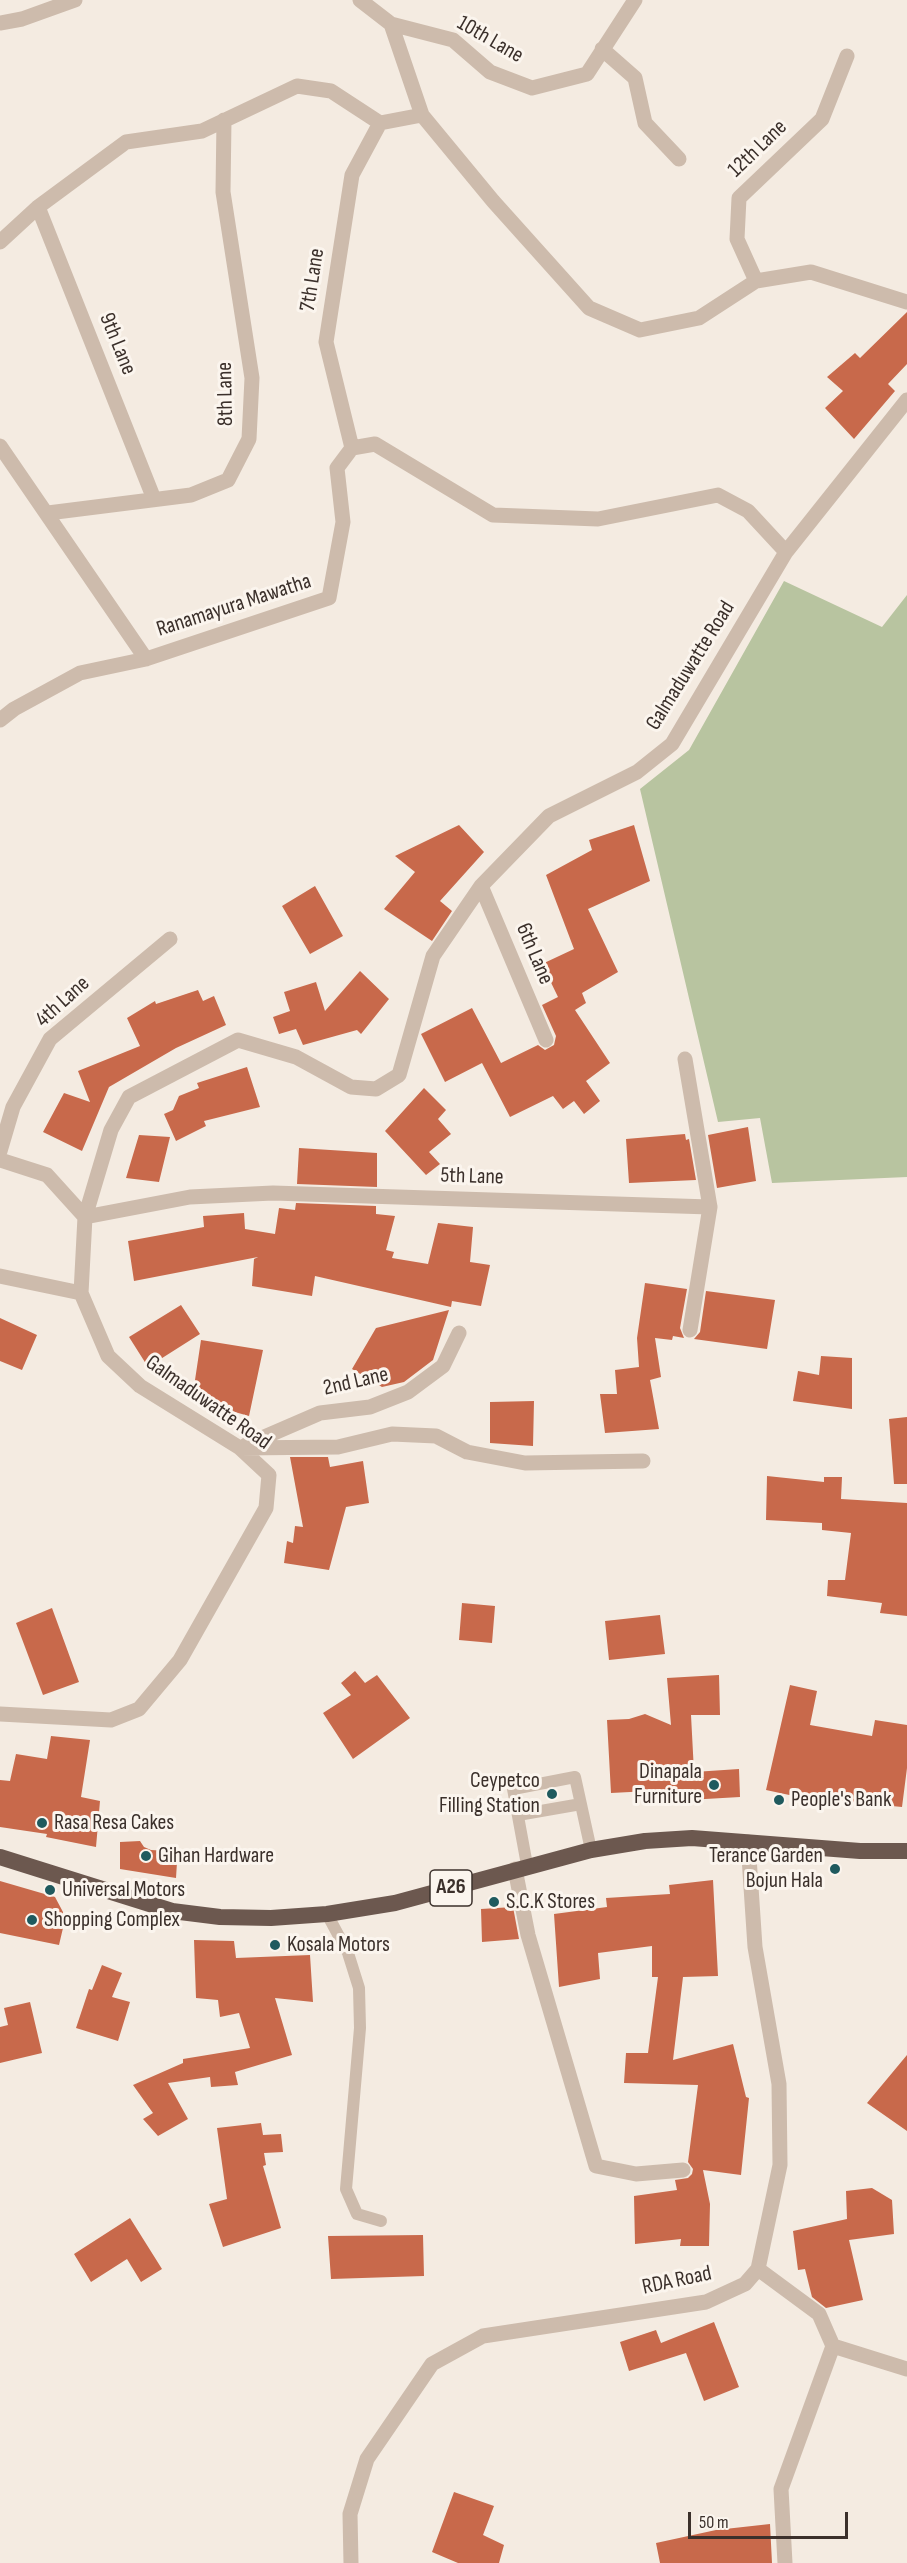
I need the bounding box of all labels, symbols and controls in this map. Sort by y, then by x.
street label: 10th Lane [452,11,528,69]
street label: 12th Lane [723,115,793,183]
street label: 7th Lane [295,247,331,313]
street label: 9th Lane [93,309,141,379]
street label: 8th Lane [212,362,240,426]
street label: Ranamayura Mawatha [153,569,315,643]
street label: Galmaduwatte Road [641,597,741,735]
street label: 6th Lane [509,919,559,989]
street label: 4th Lane [31,971,95,1033]
street label: 5th Lane [440,1163,504,1191]
street label: Galmaduwatte Road [140,1350,276,1456]
street label: 2nd Lane [321,1362,391,1402]
place label: Dinapala Furniture [634,1759,702,1810]
place label: Ceypetco Filling Station [439,1768,540,1820]
marker: Dinapala Furniture [707,1778,721,1792]
marker: Ceypetco Filling Station [545,1787,559,1801]
place label: People's Bank [791,1787,891,1813]
marker: People's Bank [772,1793,786,1807]
place label: Rasa Resa Cakes [54,1810,174,1836]
marker: Rasa Resa Cakes [35,1816,49,1830]
place label: Gihan Hardware [158,1843,274,1869]
place label: Terance Garden Bojun Hala [709,1843,823,1894]
marker: Gihan Hardware [139,1849,153,1863]
marker: Terance Garden Bojun Hala [828,1862,842,1876]
road number: A26 [430,1870,472,1906]
place label: Universal Motors [62,1877,185,1903]
marker: Universal Motors [43,1883,57,1897]
place label: S.C.K Stores [506,1889,595,1915]
marker: S.C.K Stores [487,1895,501,1909]
place label: Shopping Complex [44,1907,180,1933]
marker: Shopping Complex [25,1913,39,1927]
place label: Kosala Motors [287,1932,390,1958]
marker: Kosala Motors [268,1938,282,1952]
street label: RDA Road [640,2261,714,2301]
scale bar [691,2500,852,2538]
text: 50 m [699,2512,729,2533]

